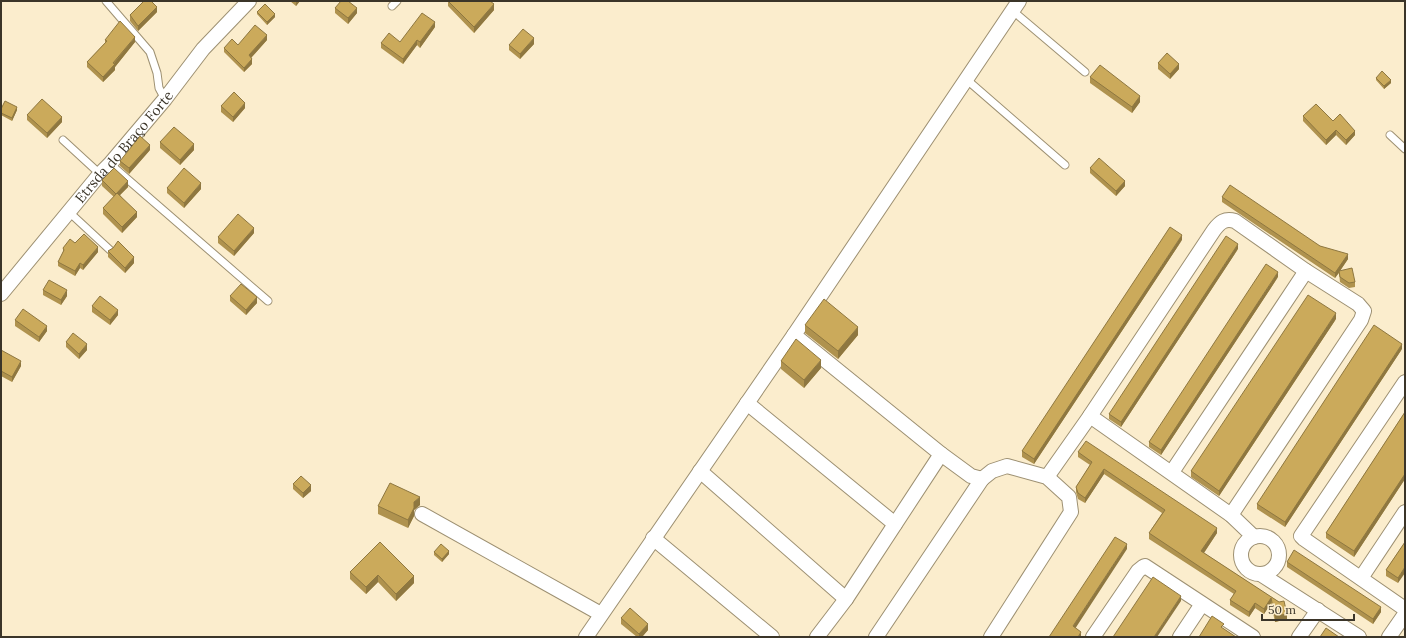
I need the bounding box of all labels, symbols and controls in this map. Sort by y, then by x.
street label: Etrsda do Braço Forte [71,87,177,206]
scale bar [1262,596,1354,622]
text: 50 m [1268,602,1296,617]

